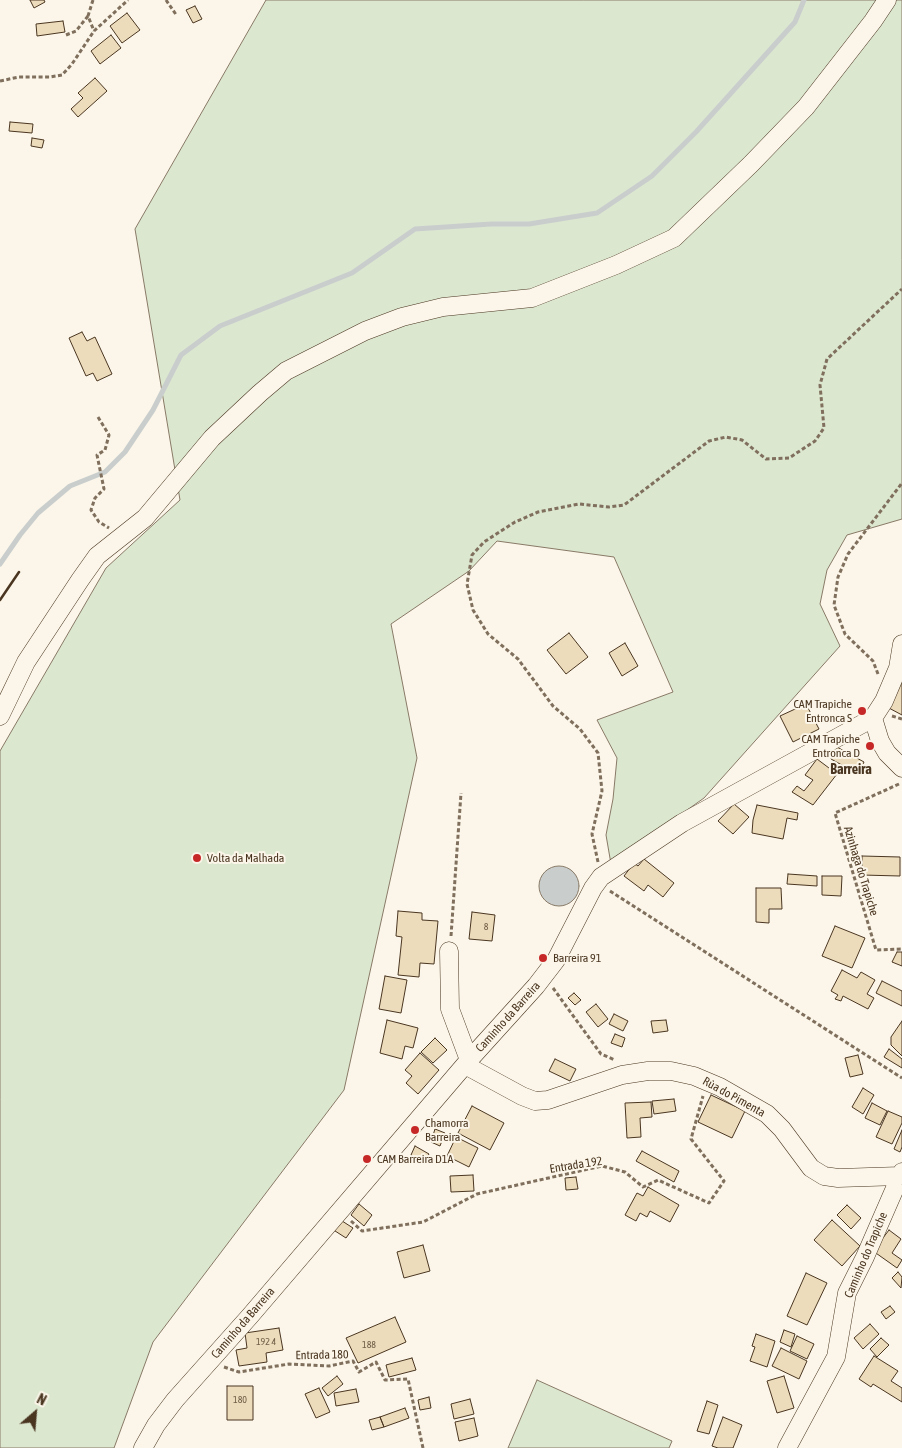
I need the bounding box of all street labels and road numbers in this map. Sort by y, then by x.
street label: Azinhaga do Trapiche [841,824,881,918]
street label: Caminho da Barreira [473,979,543,1055]
street label: Rùa do Pimenta [700,1074,768,1120]
street label: Entrada 192 [549,1154,603,1176]
street label: Caminho do Trapiche [841,1210,891,1300]
street label: Caminho da Barreira [208,1284,278,1362]
street label: Entrada 180 [295,1347,349,1363]

